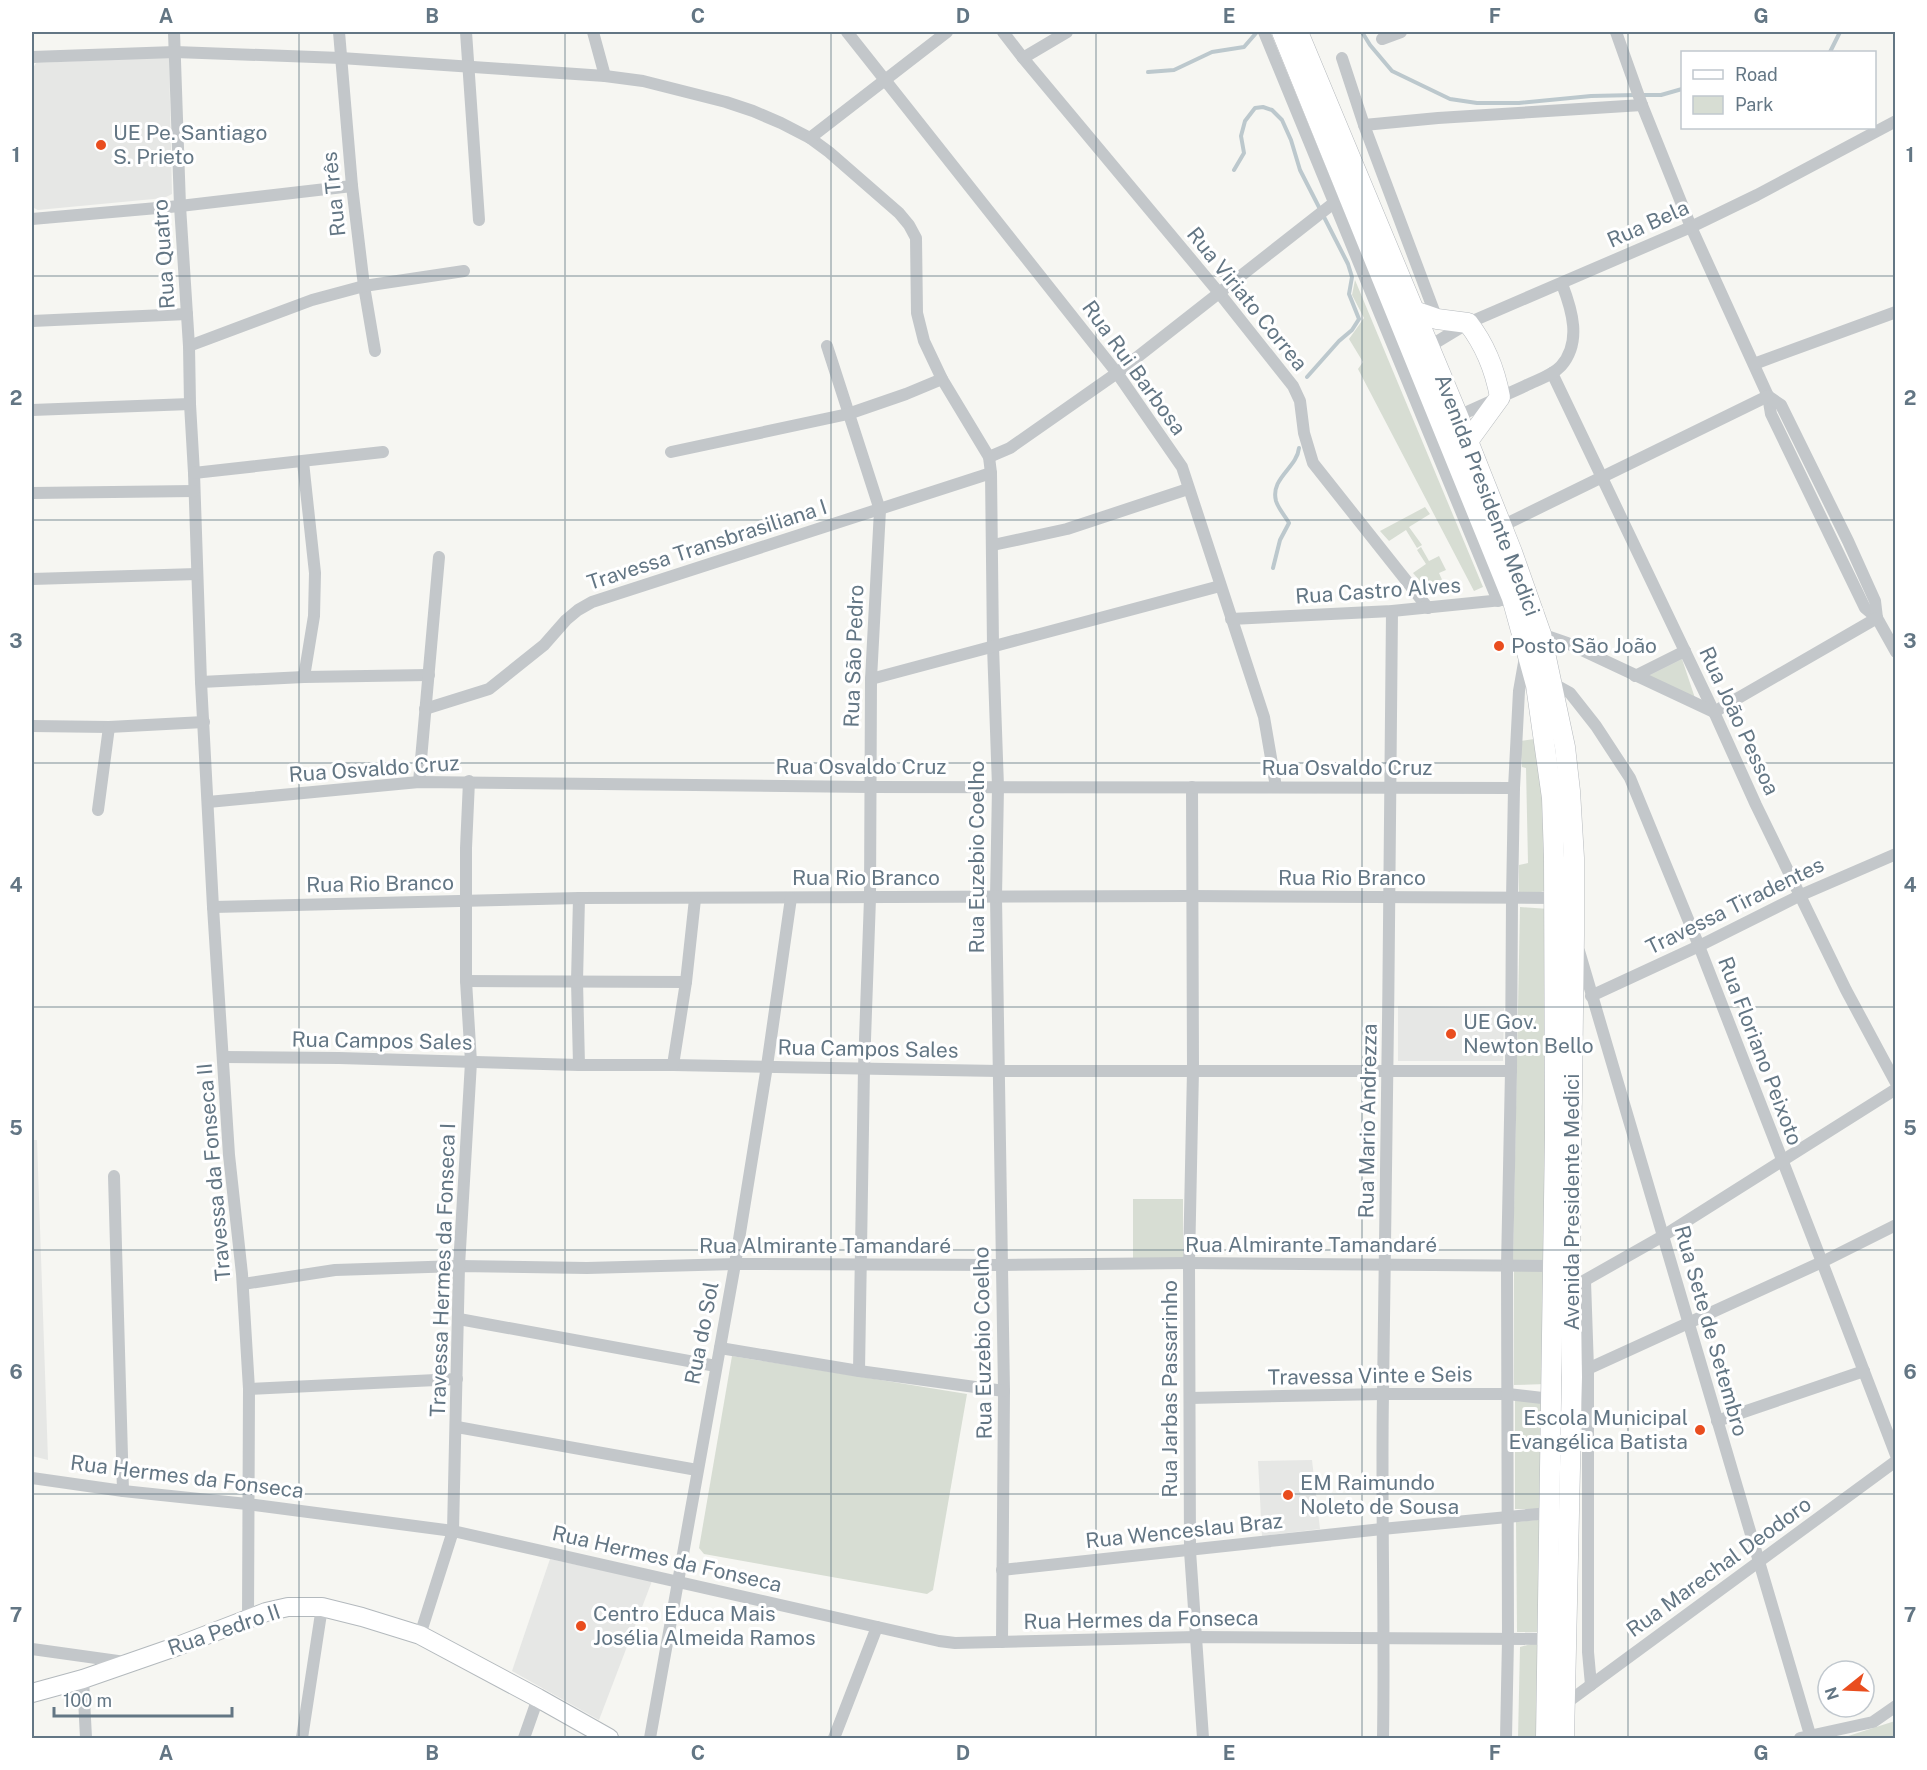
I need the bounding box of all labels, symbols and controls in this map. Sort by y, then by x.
text: A [159,4,173,28]
text: B [425,4,439,28]
text: C [691,4,705,28]
text: D [956,4,970,28]
text: E [1223,4,1235,28]
text: F [1489,4,1501,28]
text: G [1753,4,1769,28]
legend [1681,51,1876,129]
text: Road [1735,64,1778,85]
text: Park [1735,94,1773,115]
place label: UE Pe. Santiago S. Prieto [113,120,267,169]
marker: UE Pe. Santiago S. Prieto [94,138,108,152]
text: 1 [12,143,20,167]
text: 1 [1906,143,1914,167]
street label: Rua Três [317,150,350,238]
street label: Rua Bela [1603,194,1693,253]
street label: Rua Quatro [147,198,180,310]
street label: Rua Viriato Correa [1182,222,1313,375]
street label: Rua Rui Barbosa [1077,296,1192,440]
street label: Avenida Presidente Medici [1430,370,1545,619]
text: 2 [10,386,22,410]
text: 2 [1904,386,1916,410]
street label: Travessa Transbrasiliana I [584,494,830,595]
street label: Rua Castro Alves [1294,572,1462,609]
street label: Rua São Pedro [839,584,868,728]
text: 3 [9,629,23,653]
text: 3 [1903,629,1917,653]
place label: Posto São João [1511,633,1657,658]
marker: Posto São João [1492,639,1506,653]
street label: Rua João Pessoa [1694,643,1785,799]
street label: Rua Osvaldo Cruz [288,750,460,787]
street label: Rua Osvaldo Cruz [776,754,946,779]
street label: Rua Osvaldo Cruz [1262,755,1432,780]
street label: Rua Euzebio Coelho [964,761,989,953]
street label: Travessa Tiradentes [1642,852,1828,959]
street label: Rua Rio Branco [792,865,940,890]
street label: Rua Rio Branco [1278,865,1426,890]
street label: Rua Rio Branco [306,870,454,897]
text: 4 [9,873,23,897]
text: 4 [1903,873,1917,897]
street label: Rua Floriano Peixoto [1713,953,1808,1149]
place label: UE Gov. Newton Bello [1463,1009,1594,1058]
street label: Rua Mario Andrezza [1353,1023,1382,1219]
street label: Rua Campos Sales [291,1026,473,1055]
marker: UE Gov. Newton Bello [1444,1027,1458,1041]
street label: Rua Campos Sales [777,1034,959,1063]
street label: Travessa da Fonseca II [192,1062,235,1282]
street label: Avenida Presidente Medici [1559,1073,1584,1331]
text: 5 [9,1116,23,1140]
text: 5 [1903,1116,1917,1140]
street label: Travessa Hermes da Fonseca I [425,1123,460,1417]
street label: Rua Sete de Setembro [1669,1223,1754,1439]
street label: Rua Almirante Tamandaré [1185,1232,1437,1257]
street label: Rua Almirante Tamandaré [699,1233,951,1258]
street label: Rua Euzebio Coelho [968,1246,997,1440]
street label: Rua do Sol [679,1279,724,1387]
street label: Rua Jarbas Passarinho [1157,1280,1182,1498]
text: 6 [9,1360,23,1384]
text: 6 [1903,1360,1917,1384]
street label: Travessa Vinte e Seis [1267,1361,1473,1390]
place label: Escola Municipal Evangélica Batista [1508,1405,1688,1454]
marker: Escola Municipal Evangélica Batista [1693,1423,1707,1437]
street label: Rua Hermes da Fonseca [69,1450,305,1503]
place label: EM Raimundo Noleto de Sousa [1300,1470,1459,1519]
marker: EM Raimundo Noleto de Sousa [1281,1488,1295,1502]
street label: Rua Marechal Deodoro [1622,1491,1816,1642]
street label: Rua Wenceslau Braz [1084,1508,1284,1553]
street label: Rua Hermes da Fonseca [550,1520,784,1597]
street label: Rua Pedro II [164,1599,283,1660]
place label: Centro Educa Mais Josélia Almeida Ramos [593,1601,816,1650]
text: 7 [10,1603,22,1627]
text: 7 [1904,1603,1916,1627]
street label: Rua Hermes da Fonseca [1023,1605,1259,1634]
marker: Centro Educa Mais Josélia Almeida Ramos [574,1619,588,1633]
north arrow [1816,1659,1876,1719]
scale bar [54,1680,232,1718]
text: N [1821,1685,1843,1702]
text: 100 m [63,1690,112,1711]
text: A [159,1741,173,1765]
text: B [425,1741,439,1765]
text: C [691,1741,705,1765]
text: D [956,1741,970,1765]
text: E [1223,1741,1235,1765]
text: F [1489,1741,1501,1765]
text: G [1753,1741,1769,1765]

